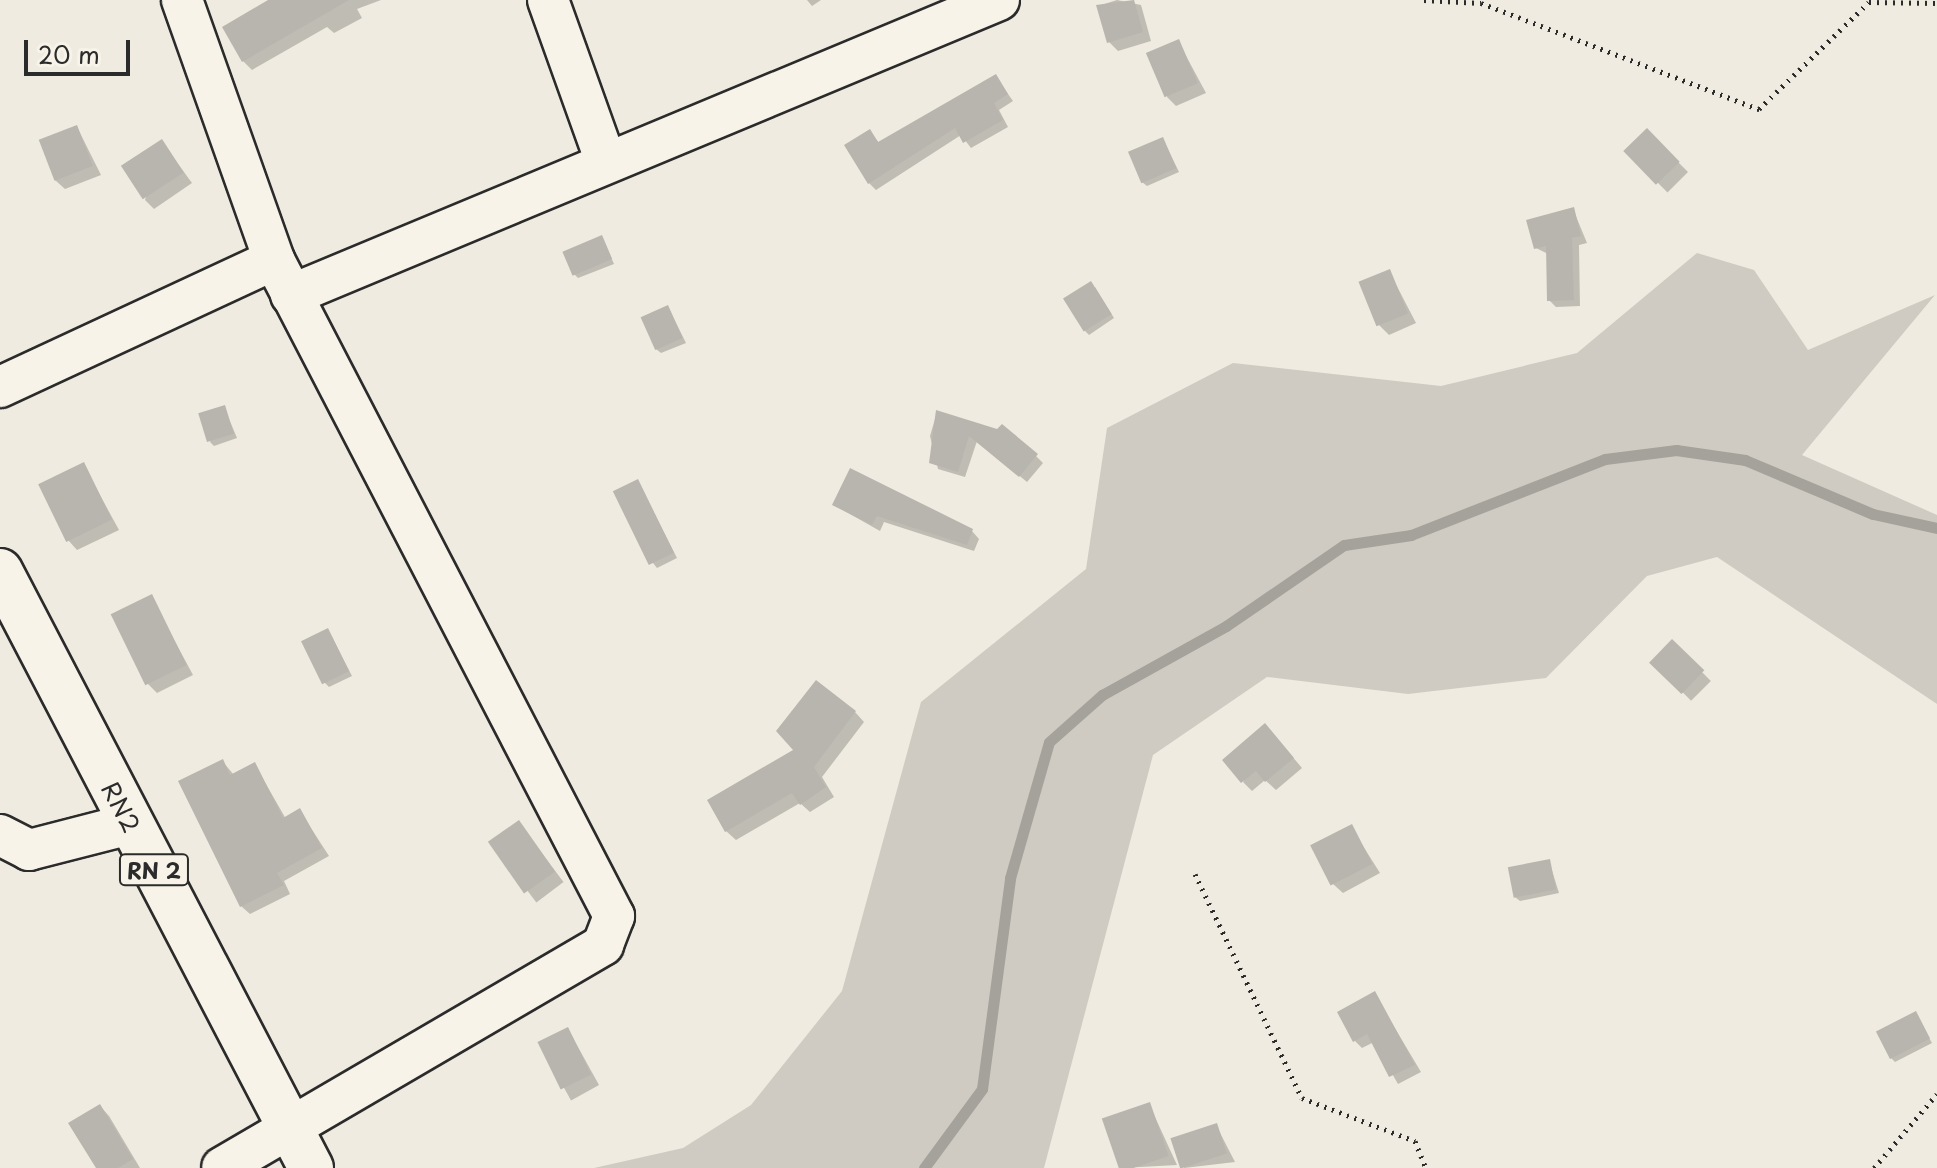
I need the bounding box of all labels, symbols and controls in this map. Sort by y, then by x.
scale bar [28,24,134,74]
text: 20 m [38,36,100,72]
street label: RN2 [96,777,146,837]
road number: RN 2 [116,852,192,888]

